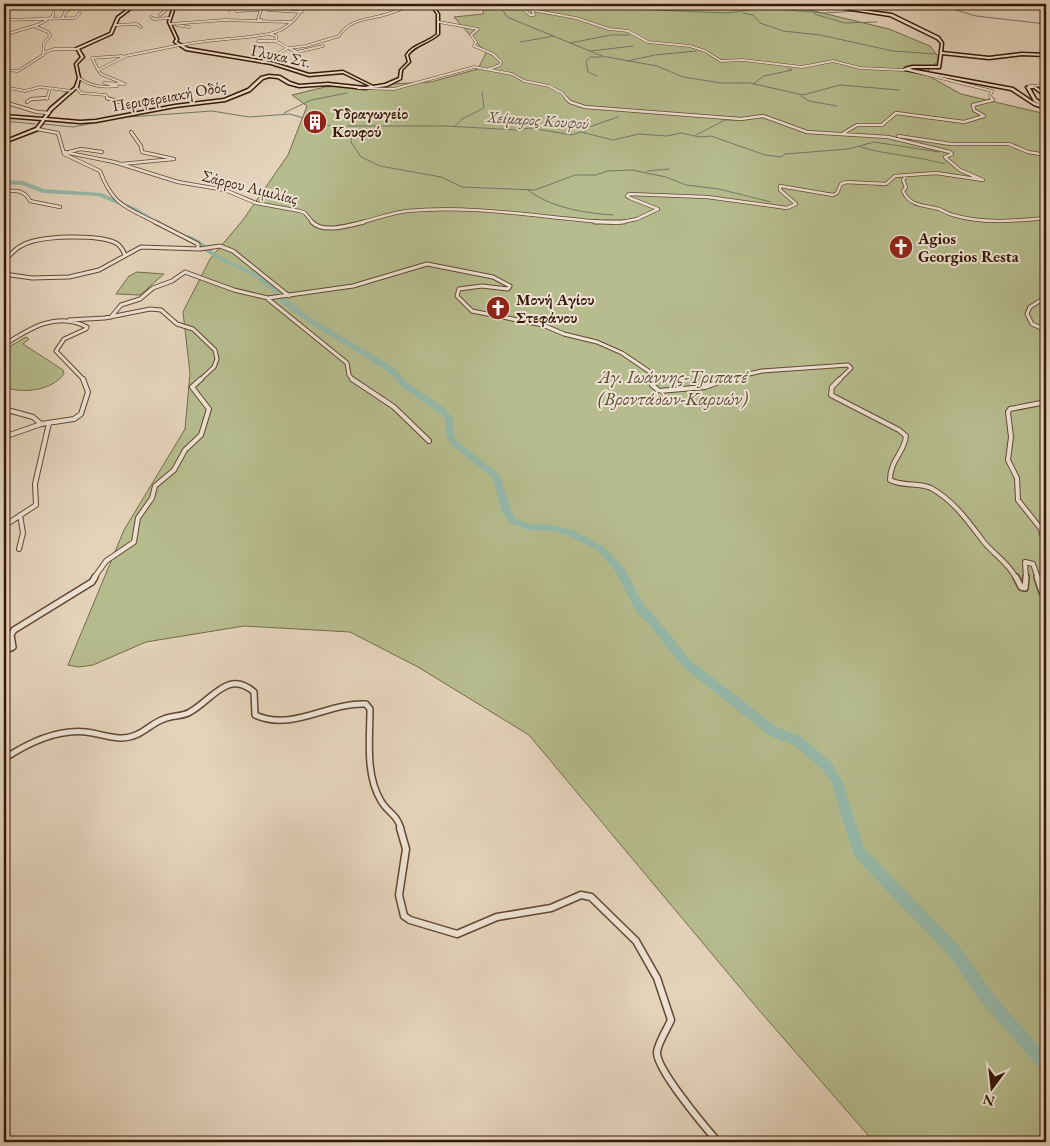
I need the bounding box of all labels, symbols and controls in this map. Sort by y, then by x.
street label: Γλυκα Στ. [249,39,313,73]
street label: Περιφερειακή Οδός [110,76,228,116]
place label: Υδραγωγείο Κουφού [332,103,408,142]
water label: Χείμαρος Κουφού [486,106,590,134]
building icon: Υδραγωγείο Κουφού [302,109,328,135]
street label: Σάρρου Αιμιλίας [200,165,301,209]
place label: Agios Georgios Resta [917,228,1020,267]
church icon: Agios Georgios Resta [888,234,914,260]
place label: Μονή Αγίου Στεφάνου [516,289,595,328]
church icon: Μονή Αγίου Στεφάνου [485,295,511,321]
park label: Άγ. Ιωάννης-Τριπατέ (Βροντάδων-Καρυών) [596,364,749,411]
north arrow [968,1064,1018,1114]
text: N [980,1090,996,1111]

